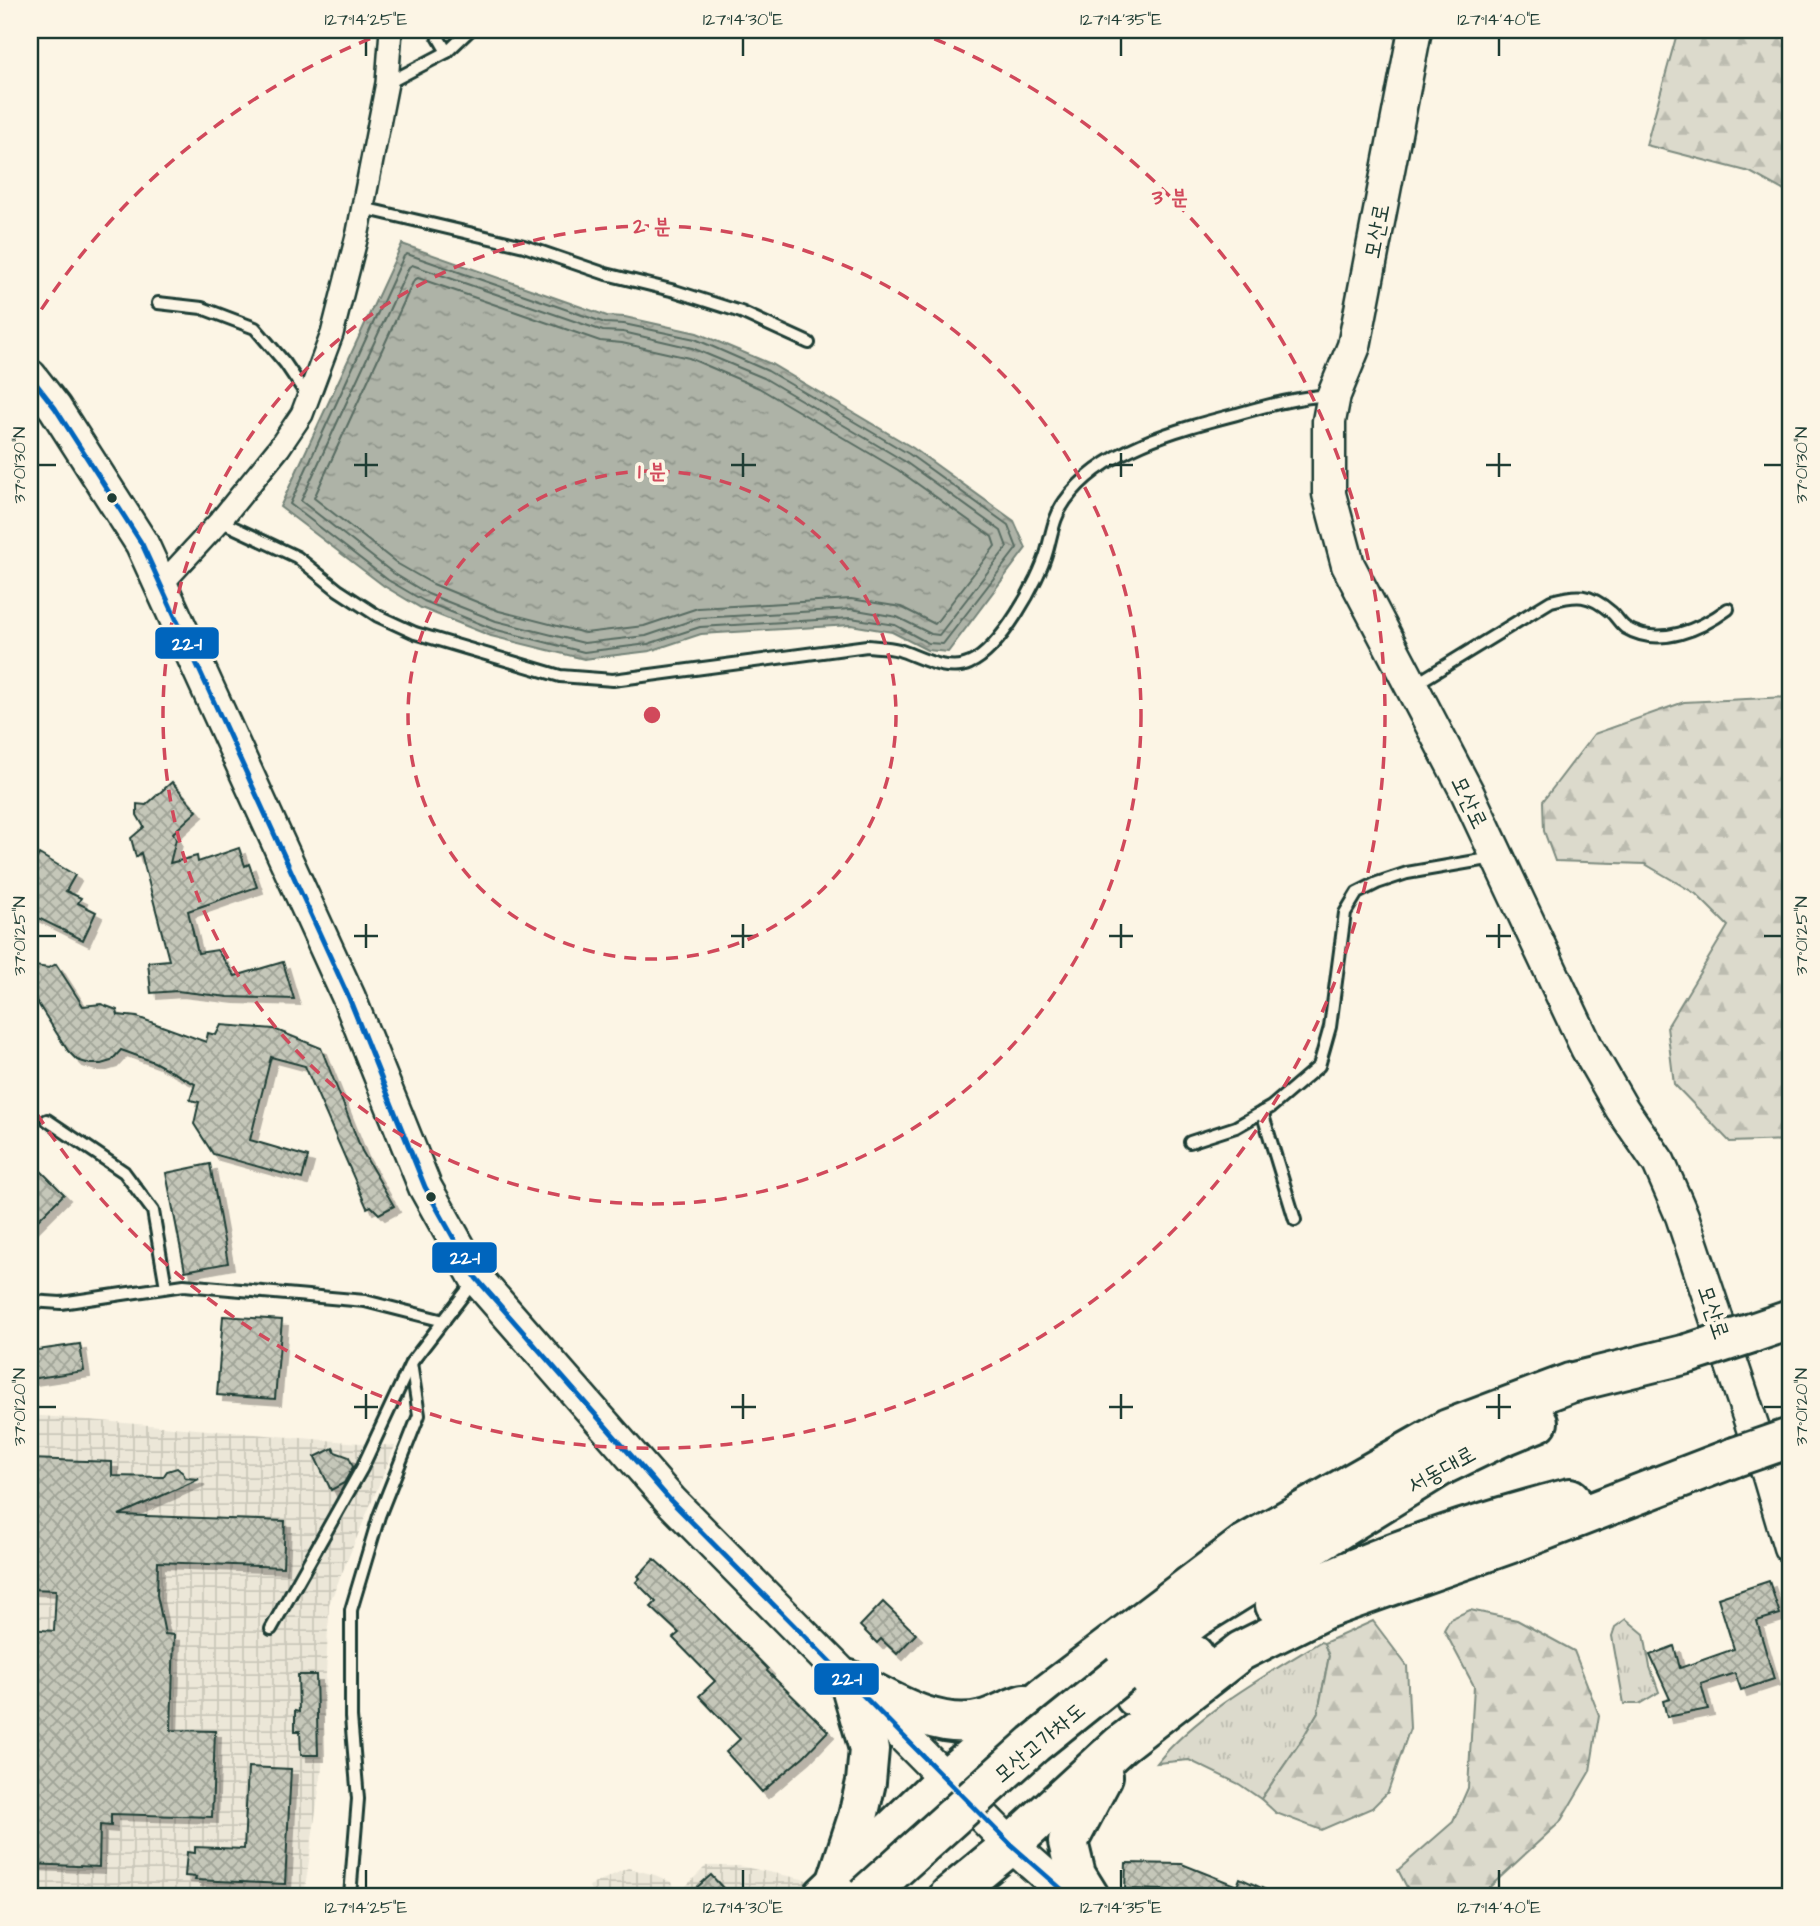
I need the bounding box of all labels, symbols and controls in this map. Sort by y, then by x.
text: 127°14'25"E [324,7,408,32]
text: 127°14'30"E [703,7,784,32]
text: 127°14'35"E [1080,7,1162,32]
text: 127°14'40"E [1457,7,1541,32]
text: 3 분 [1151,183,1188,212]
street label: 모산로 [1356,201,1398,261]
text: 2 분 [632,212,671,241]
text: 37°01'30"N [7,427,32,503]
text: 37°01'30"N [1789,427,1814,503]
text: 1 분 [638,457,666,486]
unlabelled marker [105,491,119,505]
line badge: 22-1 [154,626,220,660]
text: 22-1 [171,631,203,658]
centre of rings [640,703,664,727]
street label: 모산로 [1443,770,1496,834]
text: 37°01'25"N [7,896,32,976]
text: 37°01'25"N [1789,896,1814,976]
unlabelled marker [424,1190,438,1204]
line badge: 22-1 [431,1241,498,1274]
text: 22-1 [449,1245,481,1272]
street label: 모산로 [1689,1281,1737,1344]
text: 37°01'20"N [7,1368,32,1446]
text: 37°01'20"N [1789,1368,1814,1446]
street label: 서동대로 [1401,1438,1482,1502]
line badge: 22-1 [813,1662,880,1696]
text: 22-1 [831,1666,863,1693]
street label: 모산고가차도 [987,1695,1092,1791]
text: 127°14'25"E [324,1895,408,1920]
text: 127°14'30"E [703,1895,784,1920]
text: 127°14'35"E [1080,1895,1162,1920]
text: 127°14'40"E [1457,1895,1541,1920]

